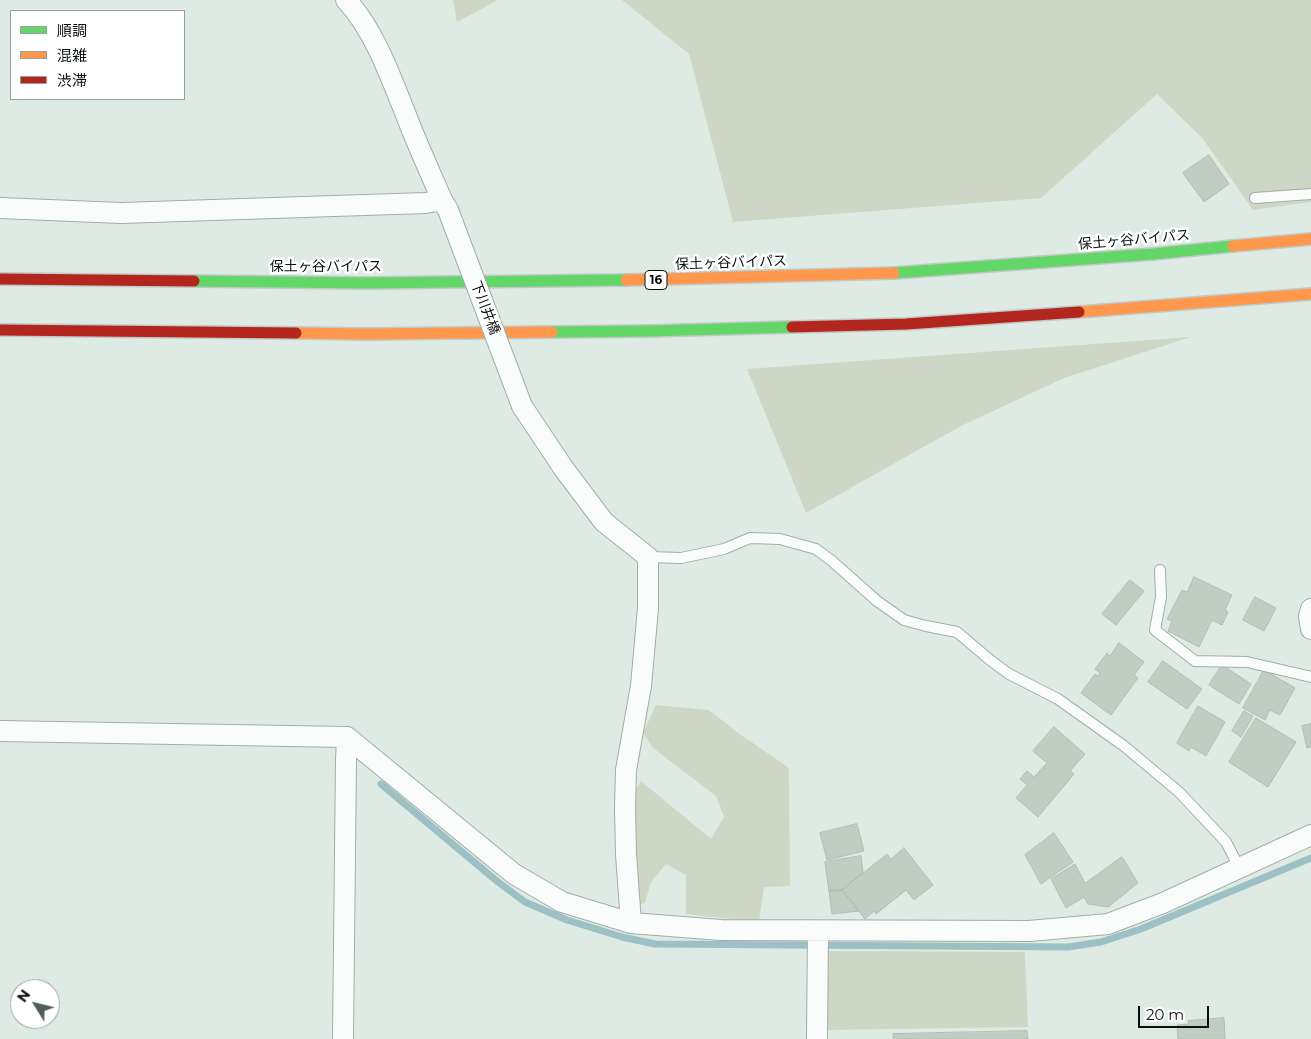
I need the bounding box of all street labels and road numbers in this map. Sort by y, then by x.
street label: 保土ヶ谷バイパス [1077,227,1191,253]
street label: 保土ヶ谷バイパス [675,253,787,273]
street label: 保土ヶ谷バイパス [270,259,382,275]
road number: 16 [645,270,667,290]
street label: 下川井橋 [467,279,503,337]

